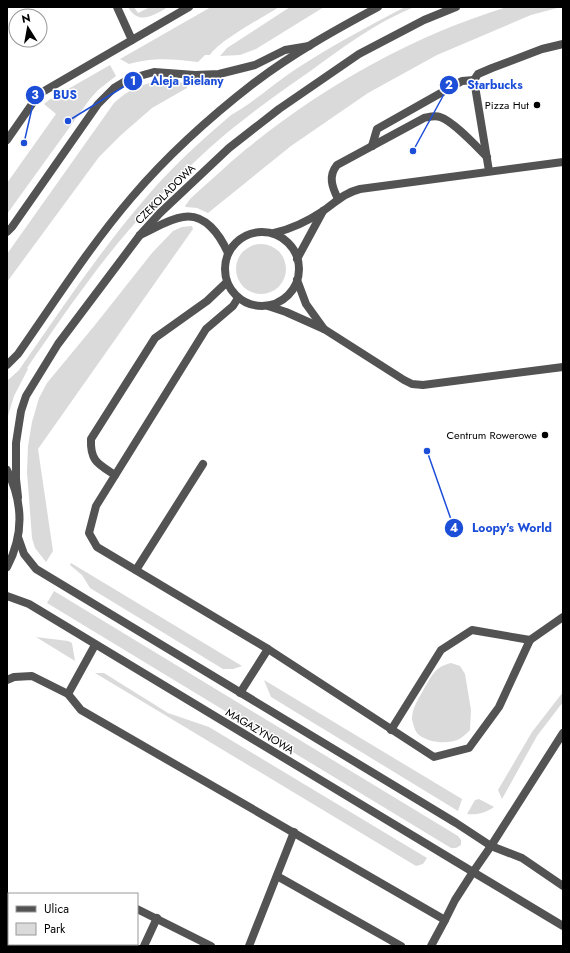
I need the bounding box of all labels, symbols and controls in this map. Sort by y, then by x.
north arrow [8,8,48,48]
text: N [20,9,32,27]
callout: Aleja Bielany [123,69,232,93]
text: 1 [130,72,136,90]
text: Aleja Bielany [149,72,224,90]
callout: Starbucks [439,73,530,97]
text: 2 [445,76,453,94]
text: Starbucks [467,76,523,94]
callout: BUS [25,83,85,107]
text: 3 [31,86,39,104]
text: BUS [53,86,77,104]
place label: Pizza Hut [485,97,529,113]
marker: Pizza Hut [532,100,542,110]
street label: CZEKOLADOWA [131,160,199,228]
place label: Centrum Rowerowe [447,427,537,443]
marker: Centrum Rowerowe [540,430,550,440]
callout: Loopy's World [444,516,560,540]
text: 4 [450,519,458,537]
text: Loopy's World [472,519,552,537]
street label: MAGAZYNOWA [223,704,298,758]
legend [8,893,138,945]
text: Ulica [44,900,69,918]
text: Park [44,920,66,938]

